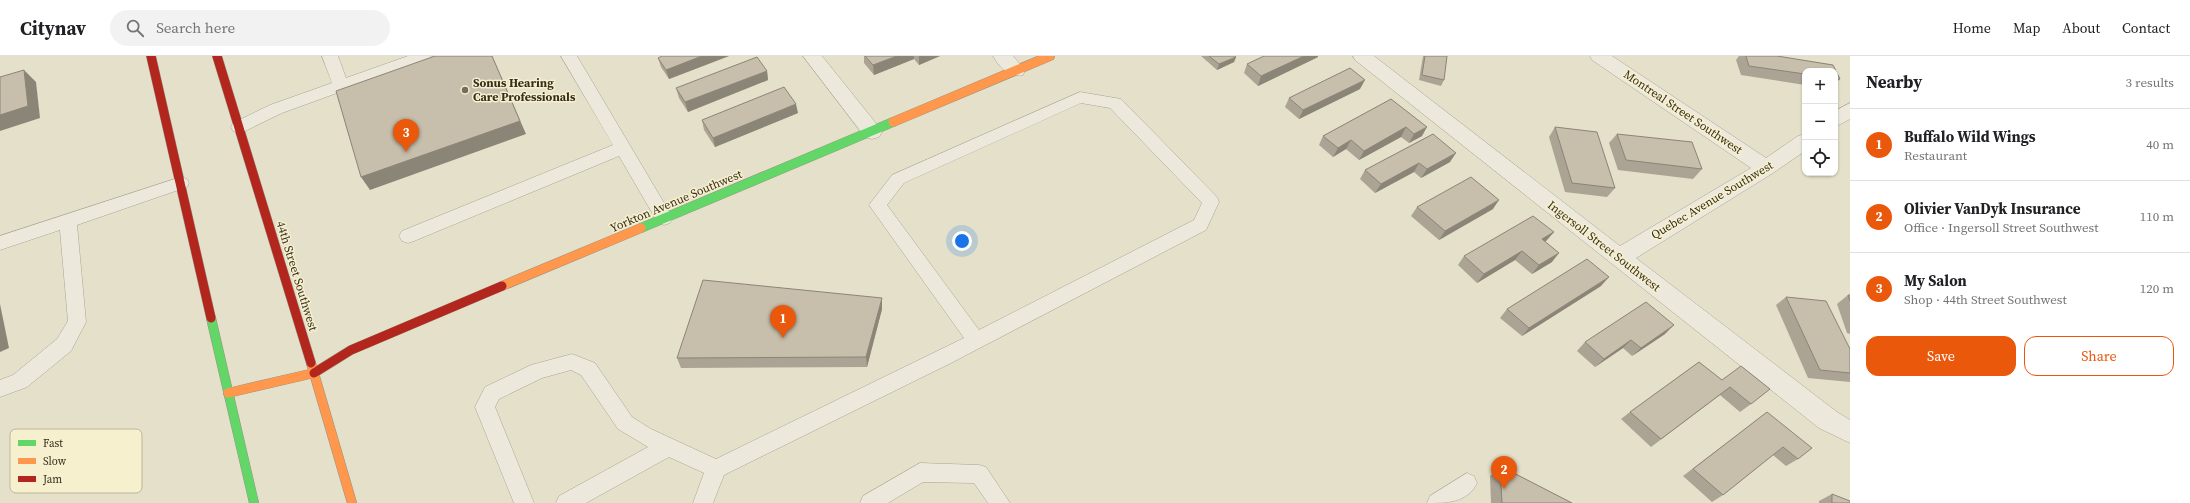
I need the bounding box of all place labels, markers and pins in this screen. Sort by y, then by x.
place label: Sonus Hearing Care Professionals [473,75,576,105]
marker: Sonus Hearing Care Professionals [460,85,470,95]
pin: 3 [393,119,419,152]
pin: 1 [770,305,796,338]
pin: 2 [1491,456,1517,489]

